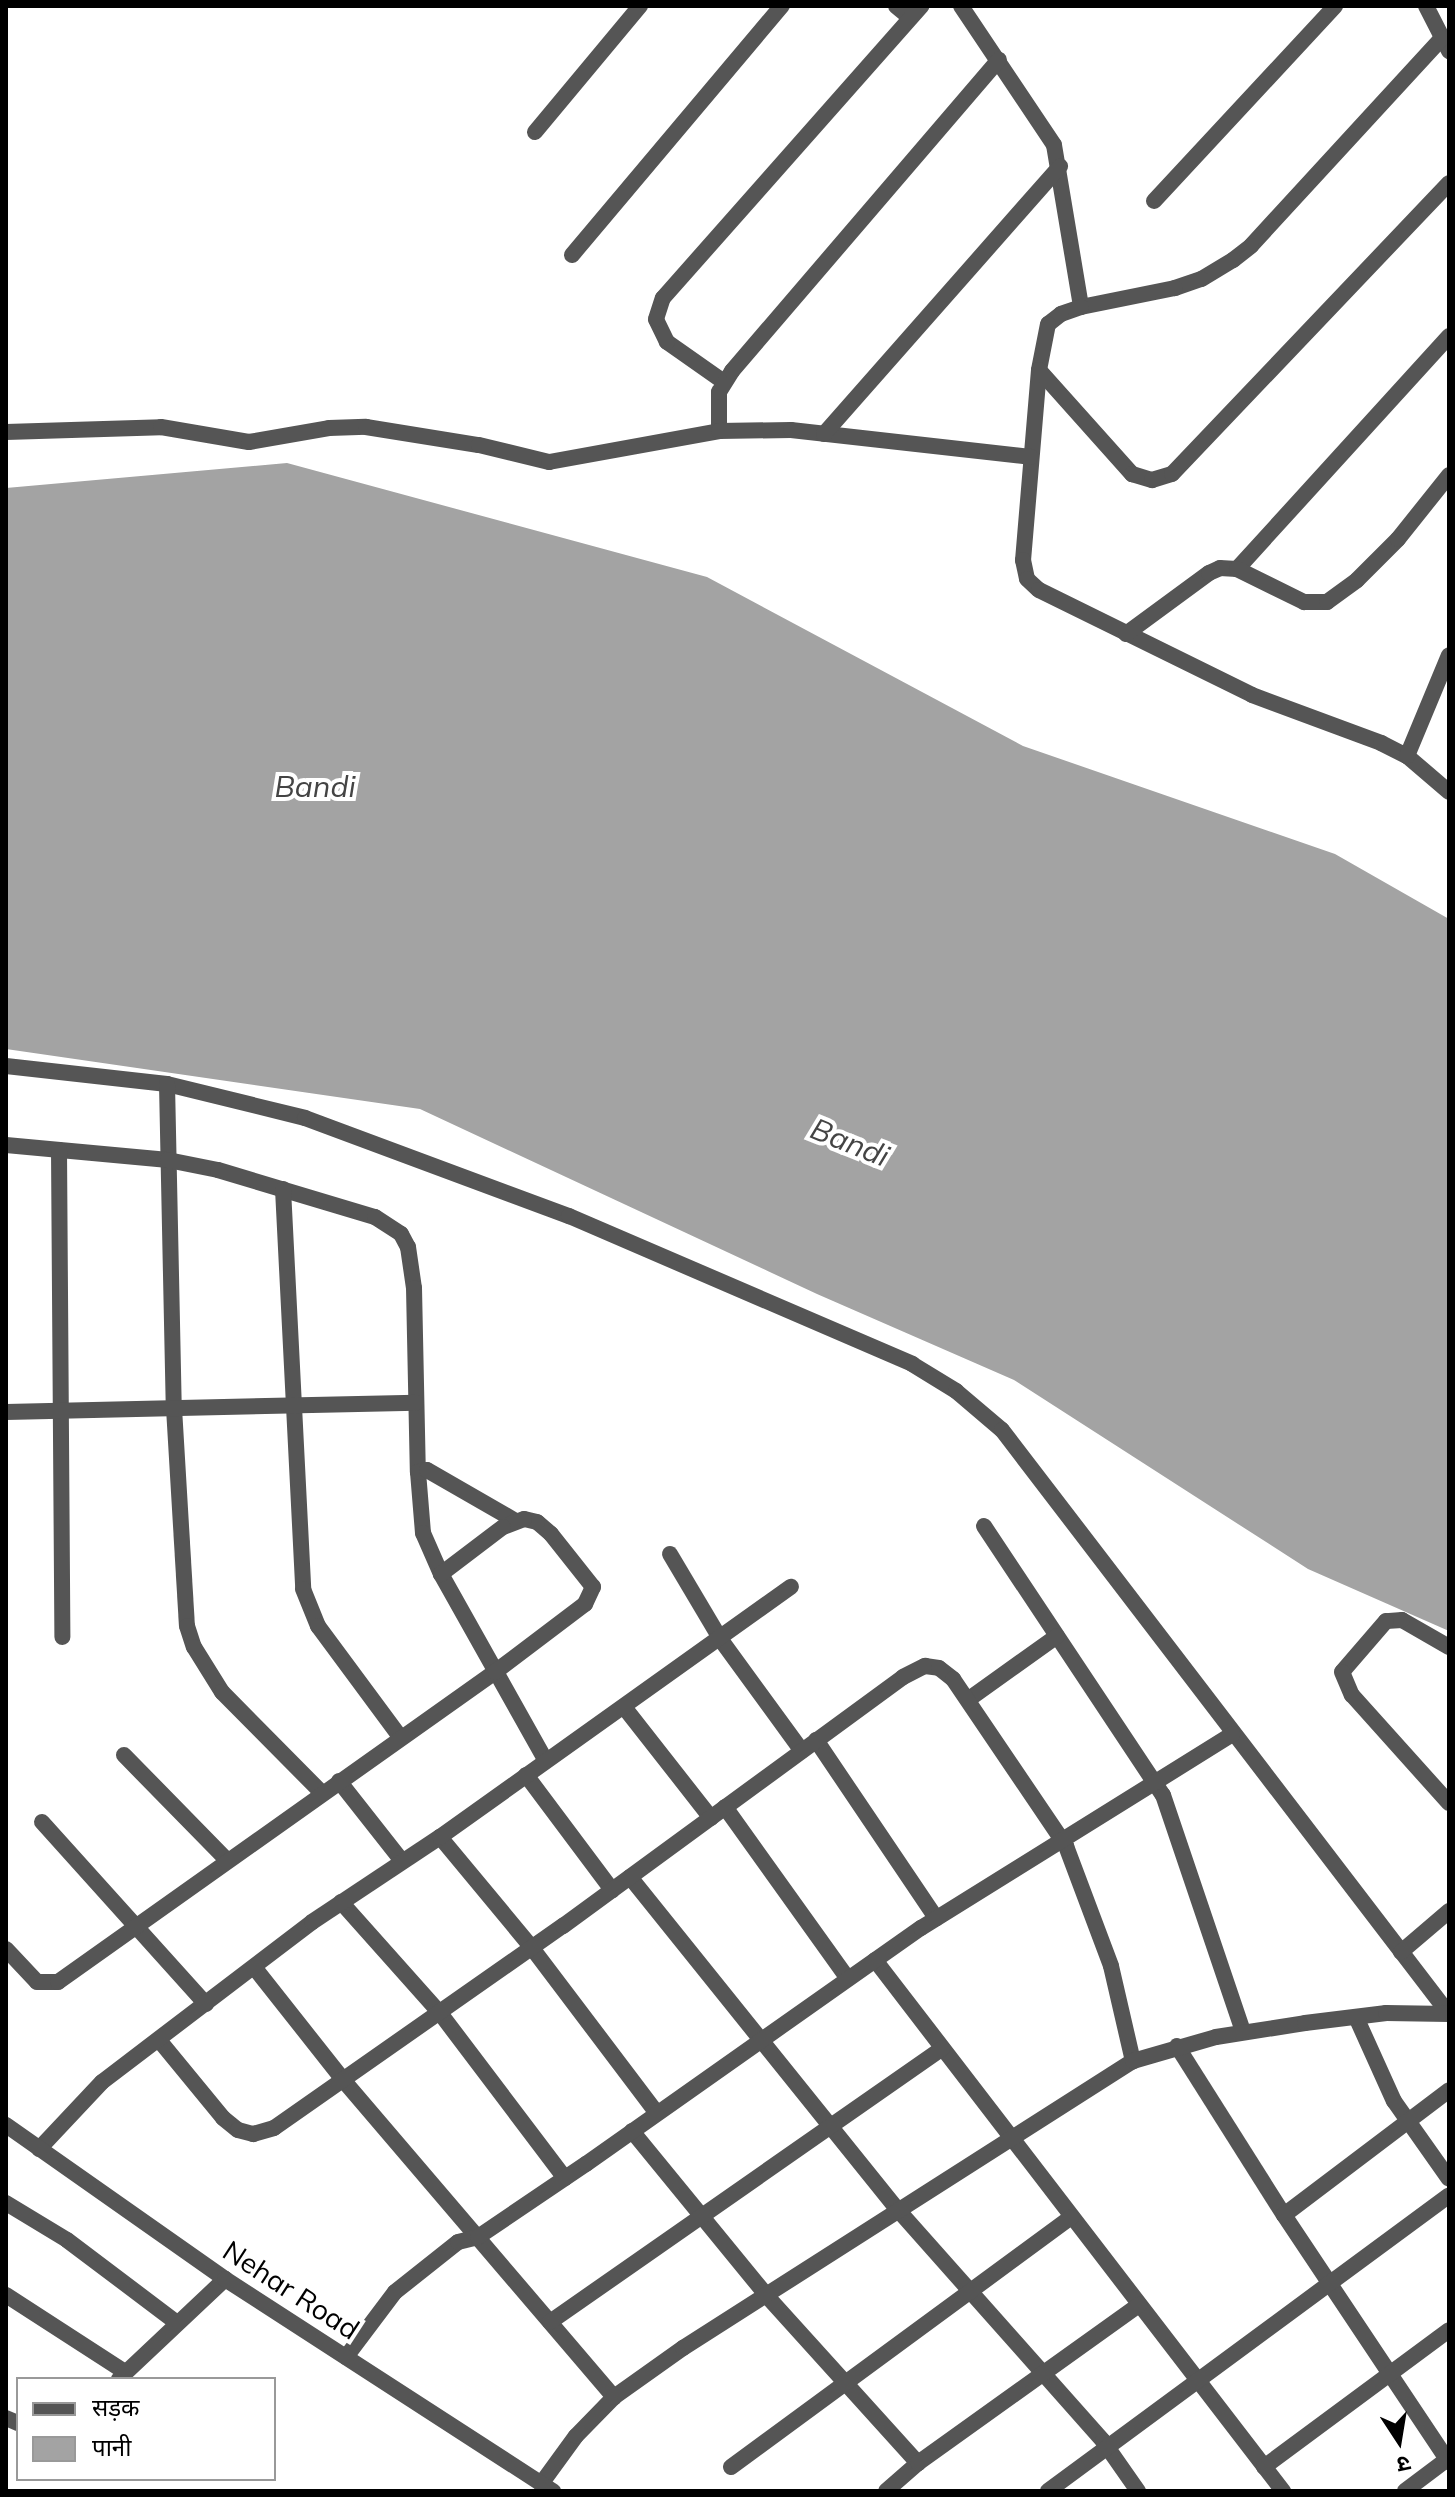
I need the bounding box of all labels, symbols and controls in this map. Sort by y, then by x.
water label: Bandi [274,768,356,804]
water label: Bandi [806,1110,894,1174]
street label: Nehar Road [217,2234,365,2346]
legend [16,2377,276,2481]
text: सड़क [92,2392,140,2422]
north arrow [1359,2401,1439,2481]
text: पानी [92,2432,131,2462]
text: उ [1395,2449,1413,2480]

